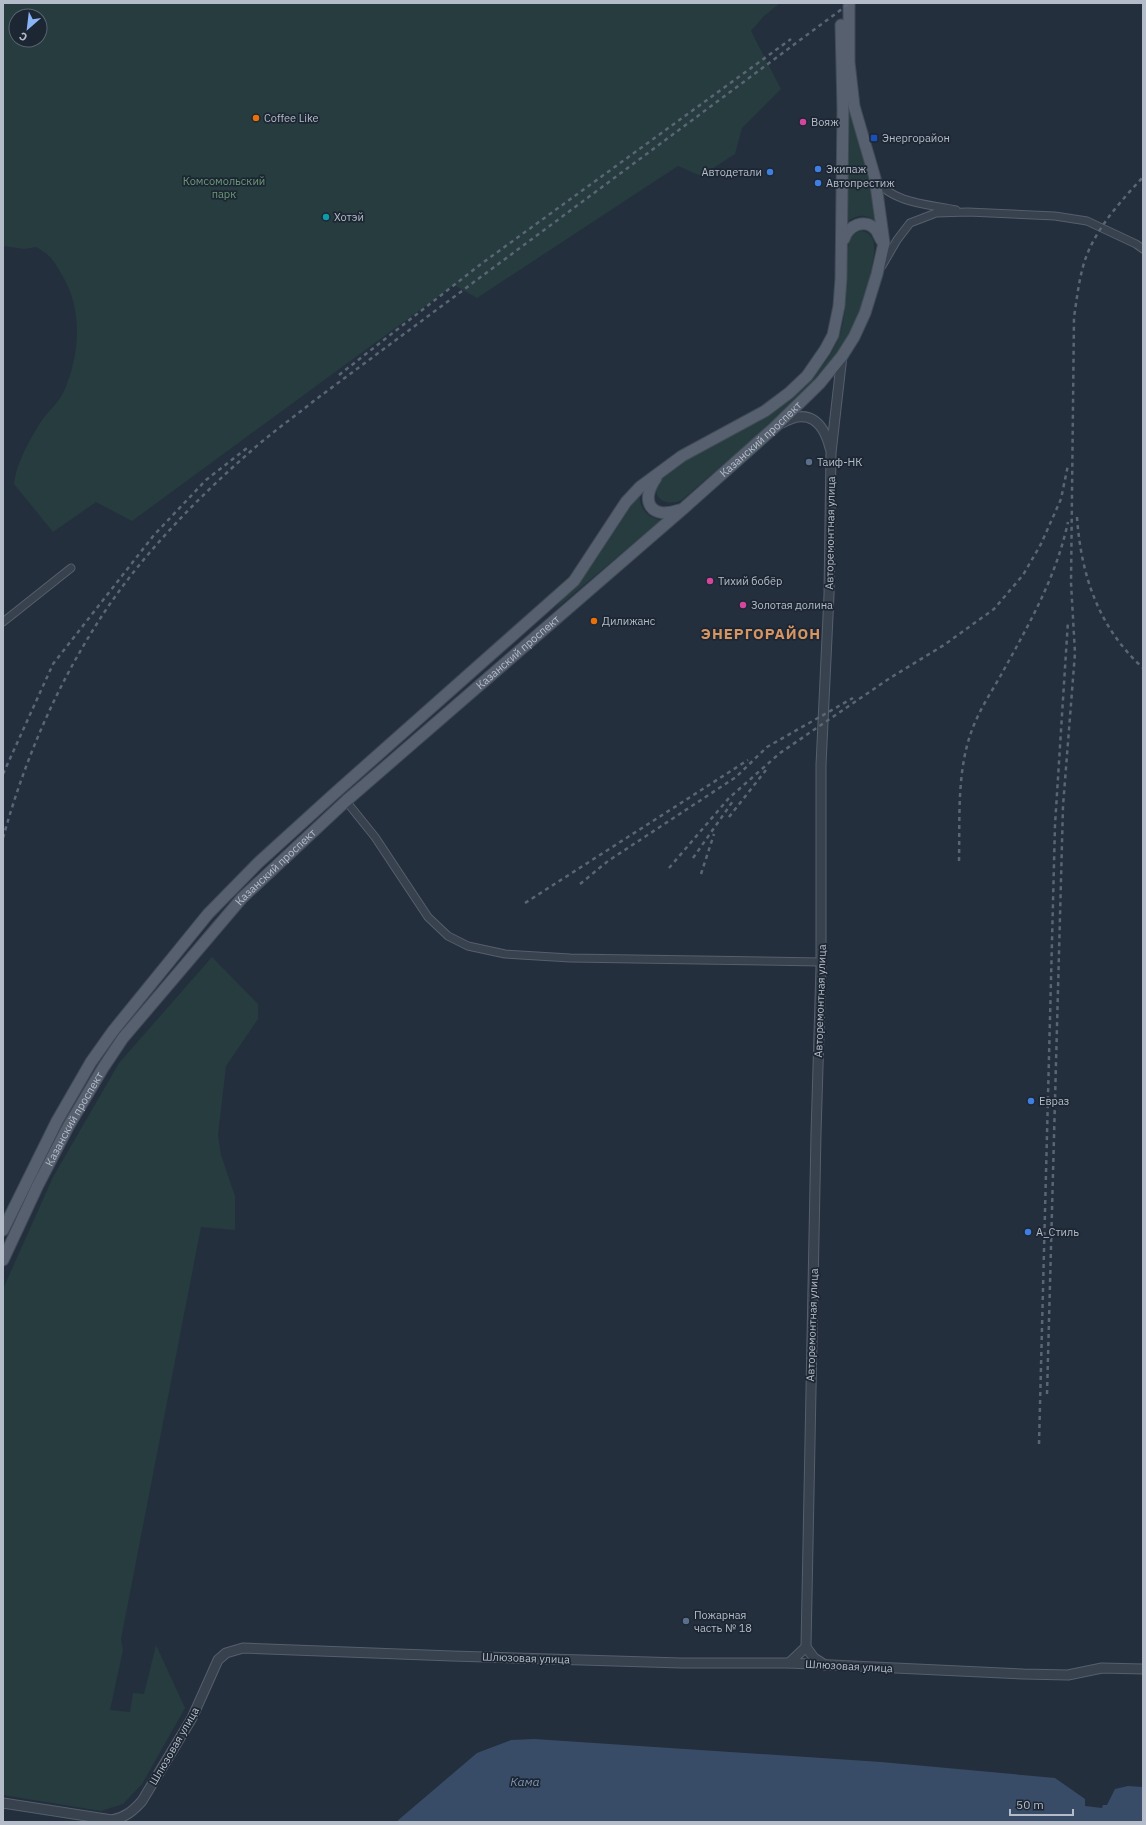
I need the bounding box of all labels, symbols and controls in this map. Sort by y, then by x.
north arrow [8,8,48,48]
text: С [17,29,30,45]
place label: Coffee Like [264,111,319,125]
marker: Coffee Like [251,113,261,123]
place label: Вояж [811,115,839,129]
marker: Вояж [798,117,808,127]
place label: Энергорайон [882,131,950,145]
marker: Энергорайон [869,133,879,143]
place label: Экипаж [826,162,867,176]
marker: Экипаж [813,164,823,174]
place label: Автодетали [702,165,762,179]
marker: Автодетали [765,167,775,177]
park label: Комсомольский парк [183,174,265,201]
place label: Автопрестиж [826,176,895,190]
marker: Автопрестиж [813,178,823,188]
place label: Хотэй [334,210,364,224]
marker: Хотэй [321,212,331,222]
street label: Казанский проспект [717,398,804,480]
place label: Таиф-НК [817,455,863,469]
marker: Таиф-НК [804,457,814,467]
street label: Авторемонтная улица [822,476,838,590]
place label: Тихий бобёр [718,574,782,588]
marker: Тихий бобёр [705,576,715,586]
place label: Золотая долина [751,598,833,612]
marker: Золотая долина [738,600,748,610]
street label: Казанский проспект [473,612,562,692]
place label: Дилижанс [602,614,656,628]
marker: Дилижанс [589,616,599,626]
district label: ЭНЕРГОРАЙОН [701,624,821,643]
street label: Казанский проспект [232,826,319,908]
street label: Авторемонтная улица [811,944,829,1058]
street label: Казанский проспект [42,1069,106,1169]
place label: Евраз [1039,1094,1069,1108]
marker: Евраз [1026,1096,1036,1106]
place label: А_Стиль [1036,1225,1079,1239]
marker: А_Стиль [1023,1227,1033,1237]
street label: Авторемонтная улица [803,1268,821,1382]
place label: Пожарная часть № 18 [694,1608,752,1635]
marker: Пожарная часть № 18 [681,1616,691,1626]
street label: Шлюзовая улица [482,1649,570,1667]
street label: Шлюзовая улица [805,1657,893,1675]
street label: Шлюзовая улица [146,1704,202,1788]
water label: Кама [510,1774,540,1789]
scale bar [1010,1791,1073,1817]
text: 50 m [1016,1797,1044,1812]

